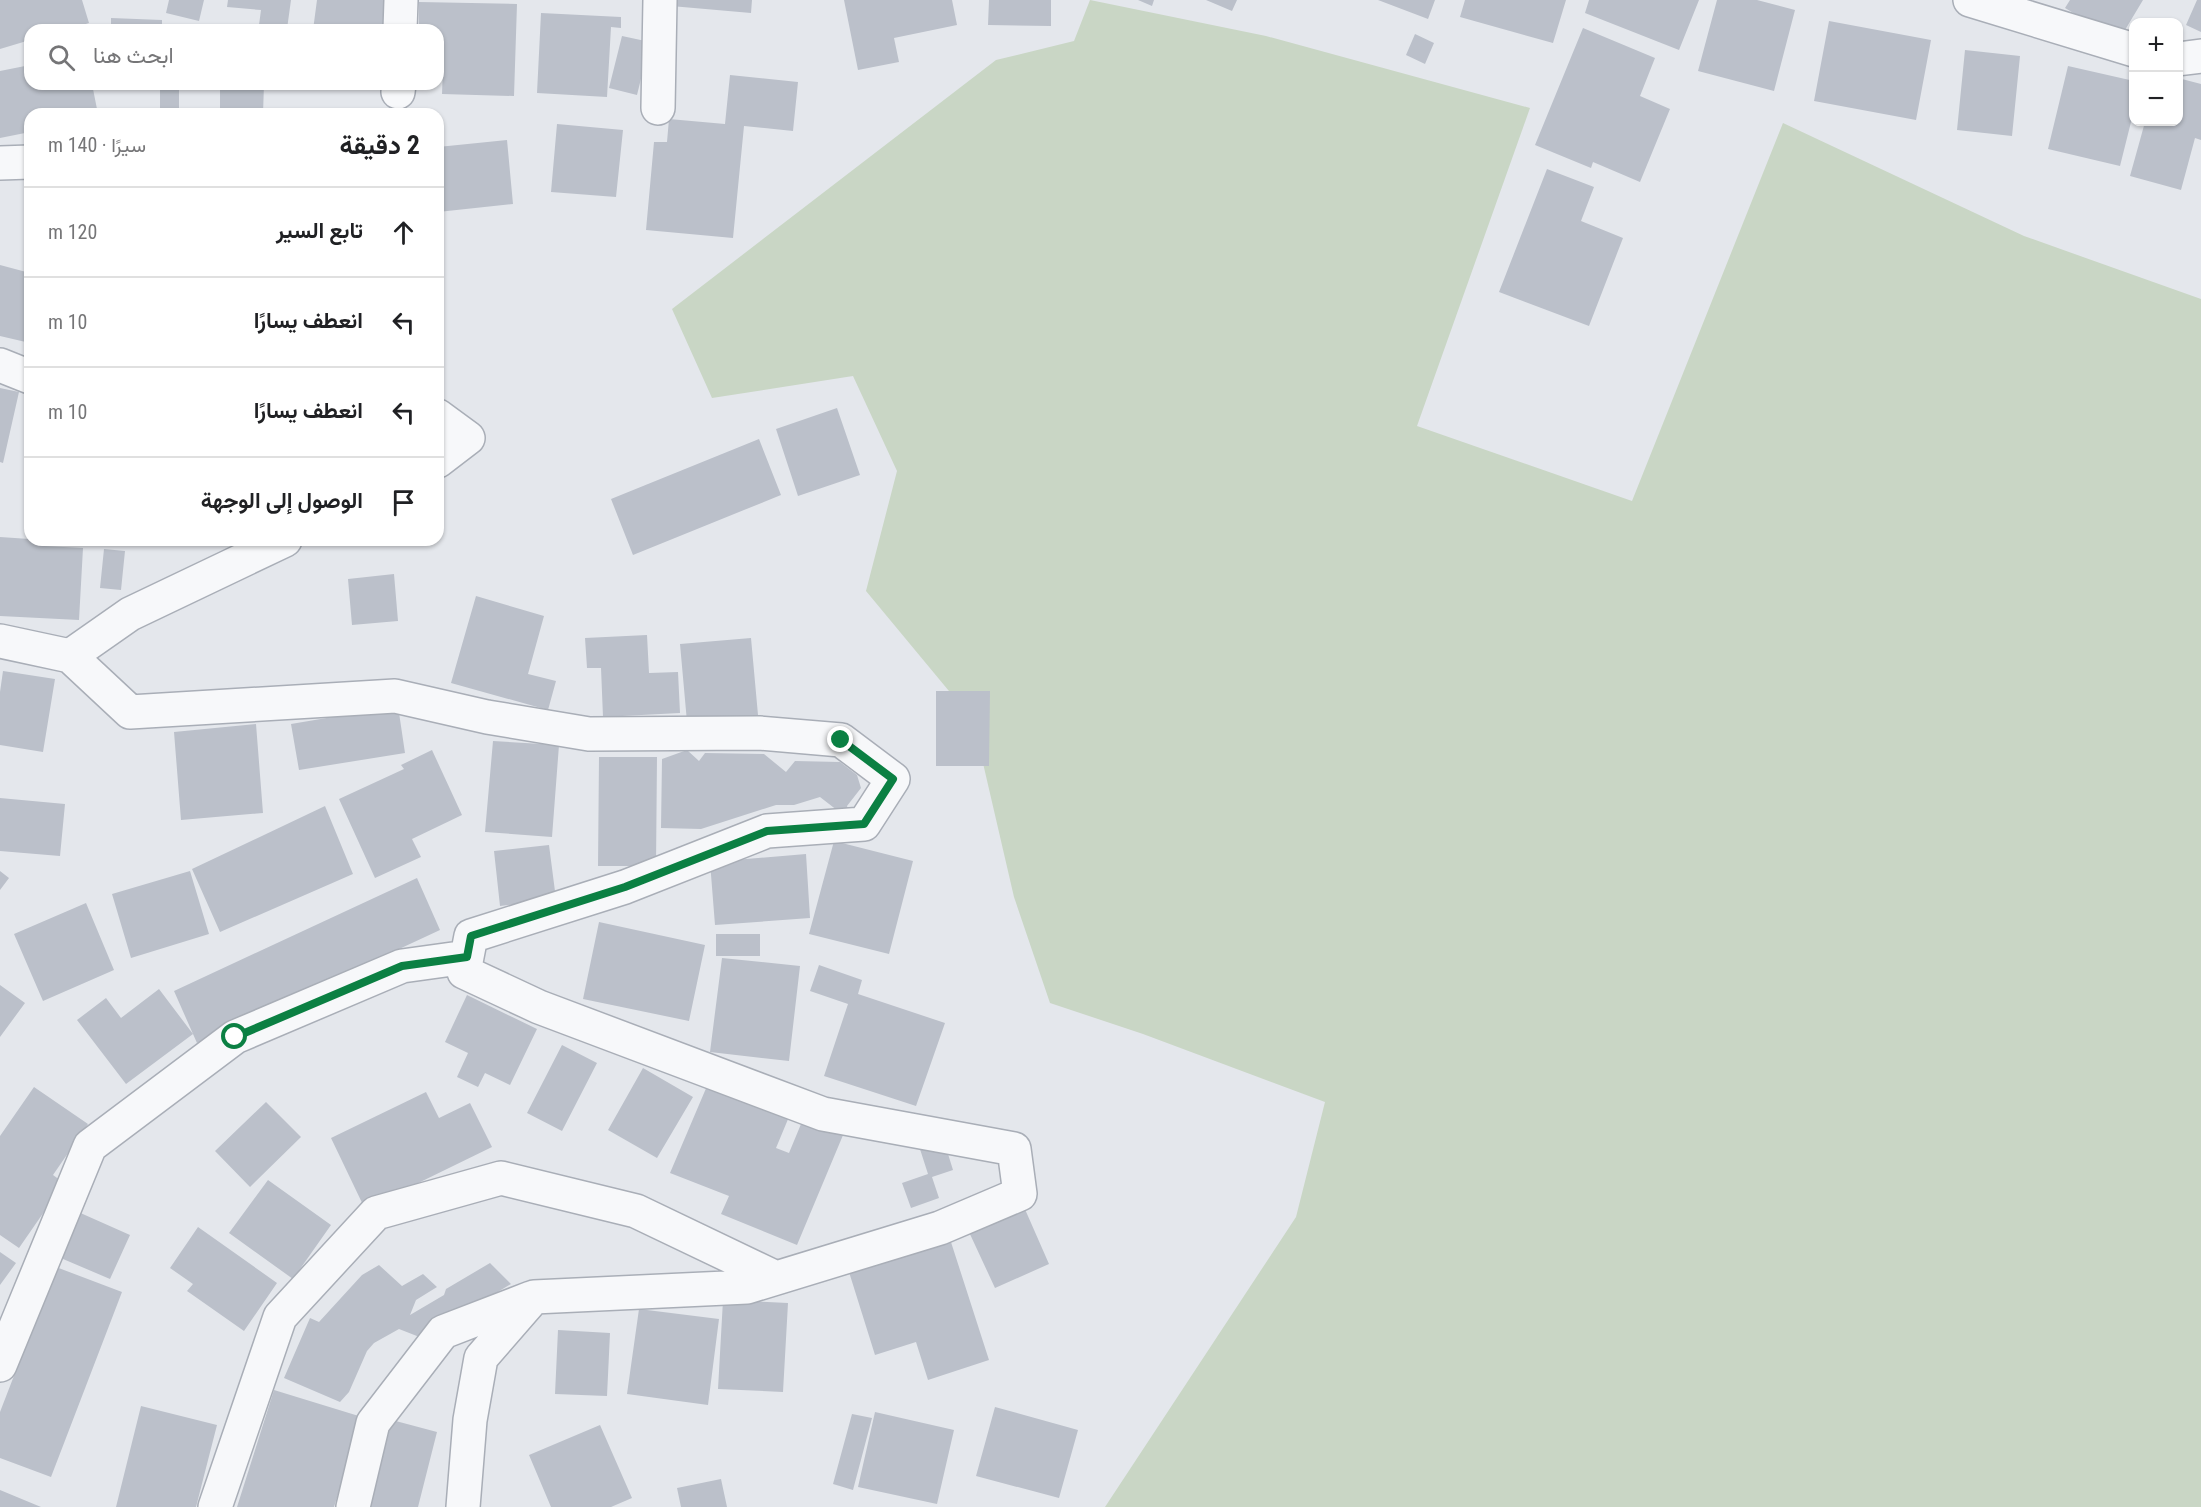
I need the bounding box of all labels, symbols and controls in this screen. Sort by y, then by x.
map controls [2129,18,2183,126]
button: + [2129,18,2183,72]
search box [24,24,444,90]
icon: search [45,41,78,74]
text: ابحث هنا [93,43,174,68]
button: − [2129,72,2183,126]
text: 2 دقيقة [340,130,420,160]
text: سيرًا · 140 m [48,133,146,157]
icon: ahead [387,216,420,249]
text: تابع السير [276,218,363,243]
text: 120 m [48,220,97,244]
icon: left [387,306,420,339]
text: انعطف يسارًا [254,308,363,333]
text: 10 m [48,310,87,334]
icon: left [387,396,420,429]
text: انعطف يسارًا [254,398,363,423]
text: 10 m [48,400,87,424]
icon: arrive [387,486,420,519]
text: الوصول إلى الوجهة [201,488,363,513]
route end [827,726,853,752]
route start [221,1023,247,1049]

